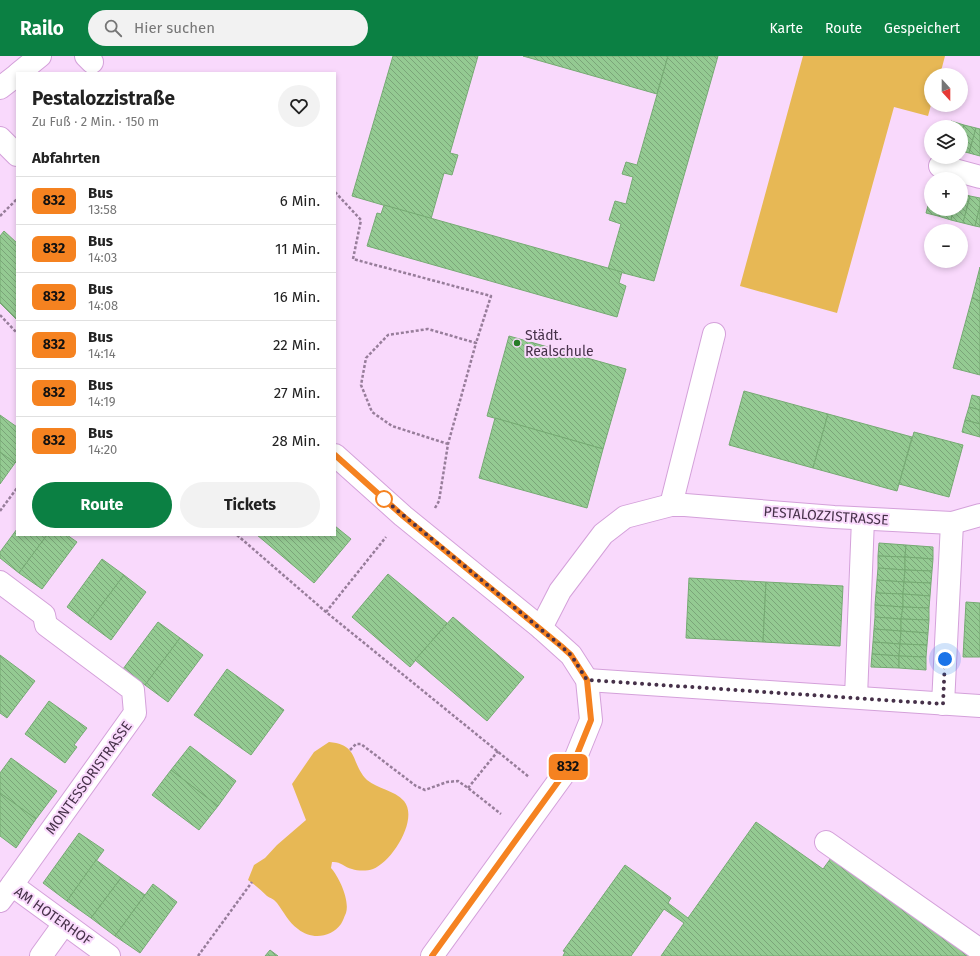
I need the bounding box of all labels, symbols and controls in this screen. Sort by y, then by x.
search box [88,10,368,46]
text: Railo [20,17,64,40]
icon: search [102,17,124,39]
text: Hier suchen [134,19,215,37]
text: Karte [769,20,803,37]
text: Route [825,20,862,37]
text: Gespeichert [884,20,960,37]
north arrow [924,68,968,112]
map controls [924,68,968,268]
button: heart [278,85,320,127]
text: Pestalozzistraße [32,87,175,110]
text: Zu Fuß · 2 Min. · 150 m [32,114,159,129]
button: layers [924,120,968,164]
text: Abfahrten [32,149,100,167]
button: + [924,172,968,216]
text: Bus [88,184,113,202]
text: 832 [43,192,65,209]
text: 6 Min. [280,192,320,210]
text: 13:58 [88,202,117,217]
button: − [924,224,968,268]
text: Bus [88,232,113,250]
text: 832 [43,240,65,257]
text: 11 Min. [275,240,320,258]
text: 14:03 [88,250,117,265]
text: Bus [88,280,113,298]
text: 832 [43,288,65,305]
text: 16 Min. [273,288,320,306]
text: 14:08 [88,298,118,313]
place label: Städt. Realschule [525,327,594,360]
text: Bus [88,328,113,346]
text: 832 [43,336,65,353]
text: 22 Min. [273,336,320,354]
marker: Städt. Realschule [512,338,522,348]
text: 14:14 [88,346,116,361]
text: Bus [88,376,113,394]
text: 832 [43,384,65,401]
text: 27 Min. [274,384,320,402]
text: 14:19 [88,394,116,409]
text: Bus [88,424,113,442]
text: 832 [43,432,65,449]
text: 28 Min. [272,432,320,450]
text: 14:20 [88,442,117,457]
button: Route [32,482,172,528]
button: Tickets [180,482,320,528]
unlabelled marker [375,490,393,508]
street label: PESTALOZZISTRASSE [763,503,889,529]
your location [935,649,955,669]
street label: MONTESSORISTRASSE [42,718,136,838]
line badge: 832 [545,754,591,780]
text: 832 [557,758,579,775]
street label: AM HOTERHOF [11,883,95,949]

